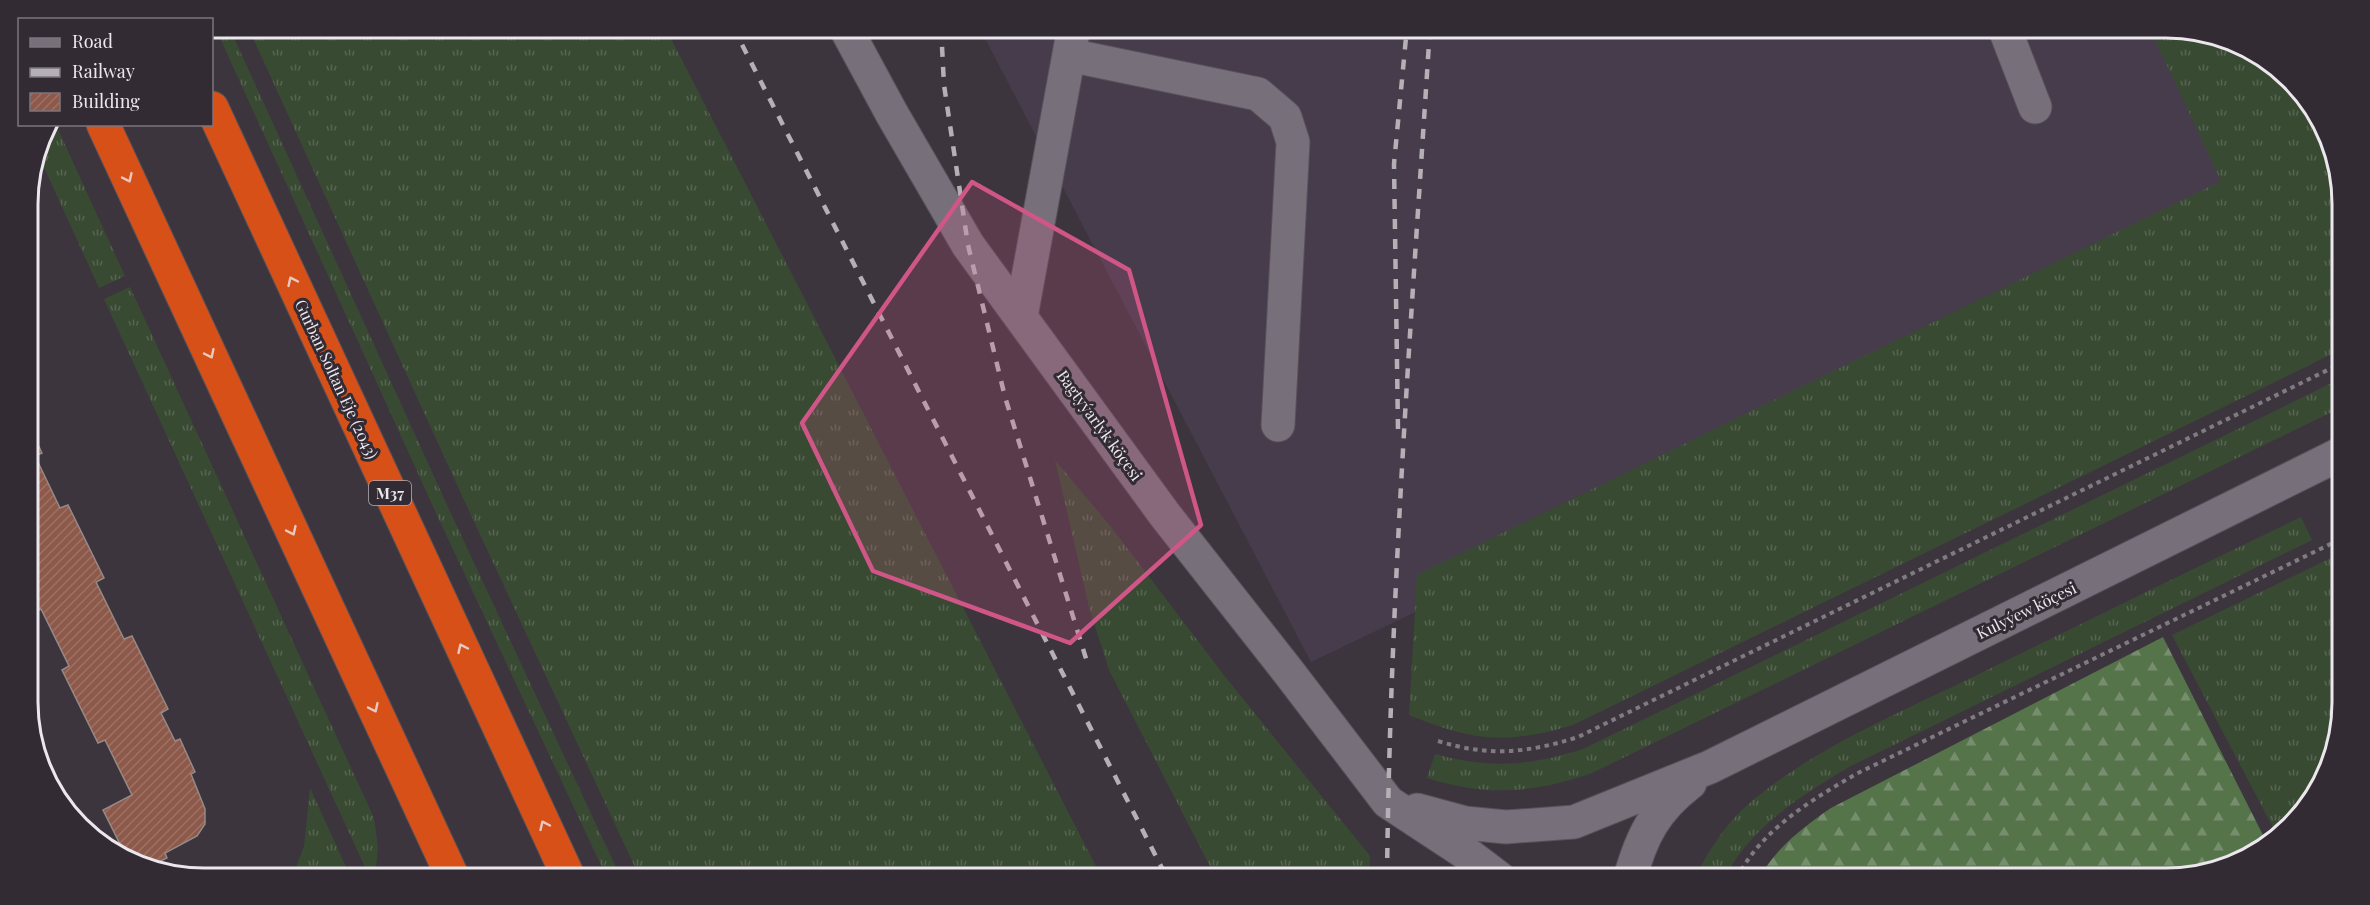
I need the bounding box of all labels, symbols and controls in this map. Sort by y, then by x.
legend [18,18,213,126]
text: Road [72,29,113,53]
text: Railway [72,59,135,83]
text: Building [72,89,140,113]
one-way arrow [120,171,132,182]
one-way arrow [287,276,299,287]
street label: Gurban Soltan Eje (2043) [291,296,383,462]
one-way arrow [202,348,214,359]
street label: Bagtyýarlyk köçesi [1053,365,1147,485]
road number: M37 [369,481,411,505]
one-way arrow [285,525,297,536]
street label: Kulyýew köçesi [1973,577,2080,643]
one-way arrow [457,644,469,655]
one-way arrow [367,702,379,713]
one-way arrow [540,820,552,831]

